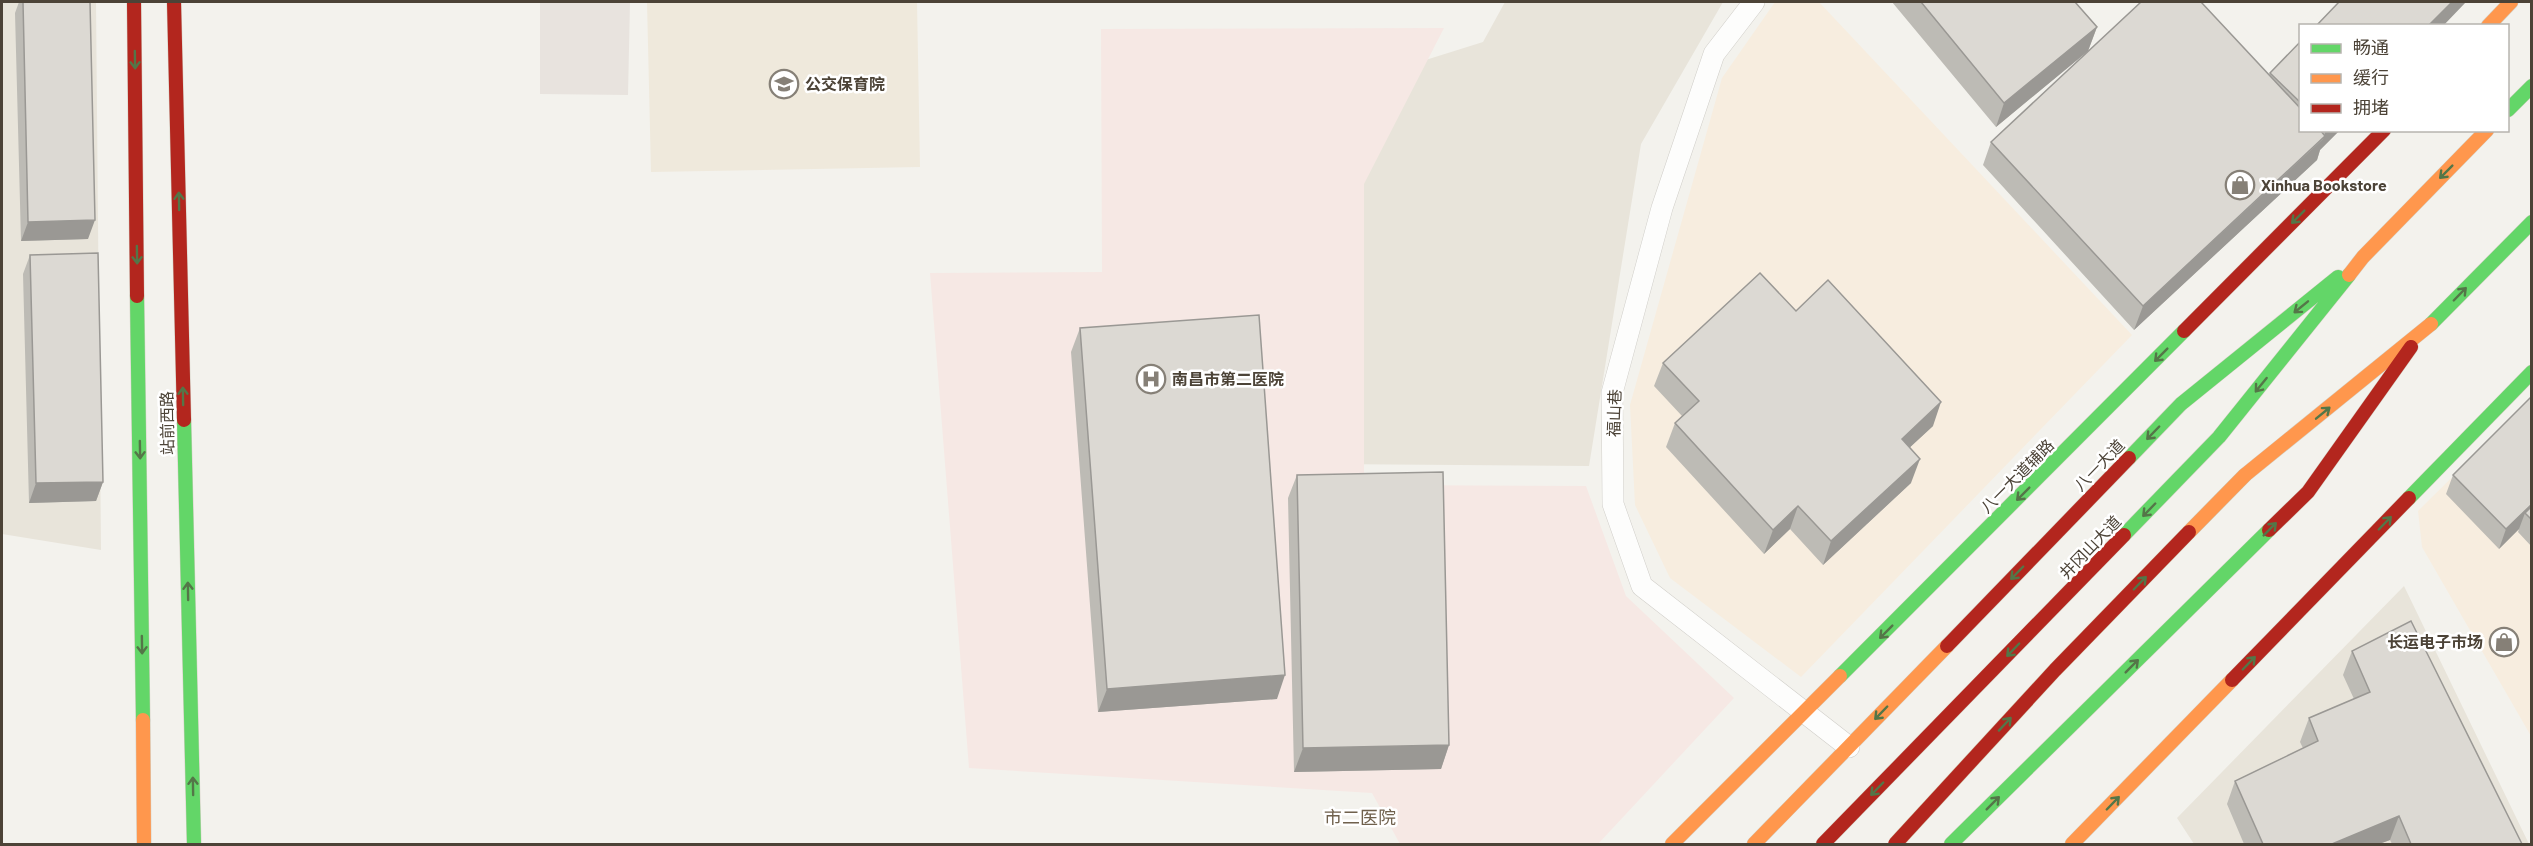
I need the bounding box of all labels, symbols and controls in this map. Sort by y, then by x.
legend [2299,24,2509,132]
text: 畅通 [2353,36,2389,58]
one-way arrow [129,49,141,69]
text: 缓行 [2353,66,2389,88]
school or university icon: 公交保育院 [768,68,800,100]
place label: 公交保育院 [805,74,885,93]
text: 拥堵 [2353,96,2389,118]
one-way arrow [2439,165,2454,180]
shop icon: Xinhua Bookstore [2224,169,2256,201]
place label: Xinhua Bookstore [2261,175,2387,194]
one-way arrow [173,192,184,212]
one-way arrow [2291,209,2305,224]
one-way arrow [131,244,143,264]
one-way arrow [2453,287,2468,302]
one-way arrow [2294,300,2309,314]
one-way arrow [2153,348,2168,363]
hospital icon: 南昌市第二医院 [1135,363,1167,395]
place label: 南昌市第二医院 [1172,369,1284,388]
one-way arrow [2254,377,2267,393]
one-way arrow [178,387,189,407]
street label: 福山巷 [1603,389,1624,437]
street label: 站前西路 [156,391,177,455]
one-way arrow [2315,406,2331,419]
one-way arrow [2145,426,2160,441]
street label: 八一大道辅路 [1976,435,2057,516]
street label: 八一大道 [2070,435,2128,494]
one-way arrow [134,439,145,459]
one-way arrow [2016,486,2031,501]
one-way arrow [2141,502,2156,517]
street label: 井冈山大道 [2055,511,2124,582]
one-way arrow [2377,516,2392,531]
one-way arrow [2263,522,2278,537]
one-way arrow [2010,566,2024,581]
one-way arrow [2133,575,2147,590]
one-way arrow [182,582,194,602]
one-way arrow [1878,624,1893,639]
shop icon: 长运电子市场 [2488,626,2520,658]
place label: 长运电子市场 [2387,632,2483,651]
one-way arrow [136,634,148,654]
one-way arrow [2006,642,2020,657]
one-way arrow [2241,655,2256,670]
one-way arrow [2124,659,2139,674]
one-way arrow [1874,706,1889,721]
one-way arrow [1998,717,2012,732]
one-way arrow [187,777,199,797]
one-way arrow [1870,782,1884,797]
one-way arrow [2105,795,2120,810]
one-way arrow [1985,796,2000,811]
district label: 市二医院 [1324,806,1396,828]

